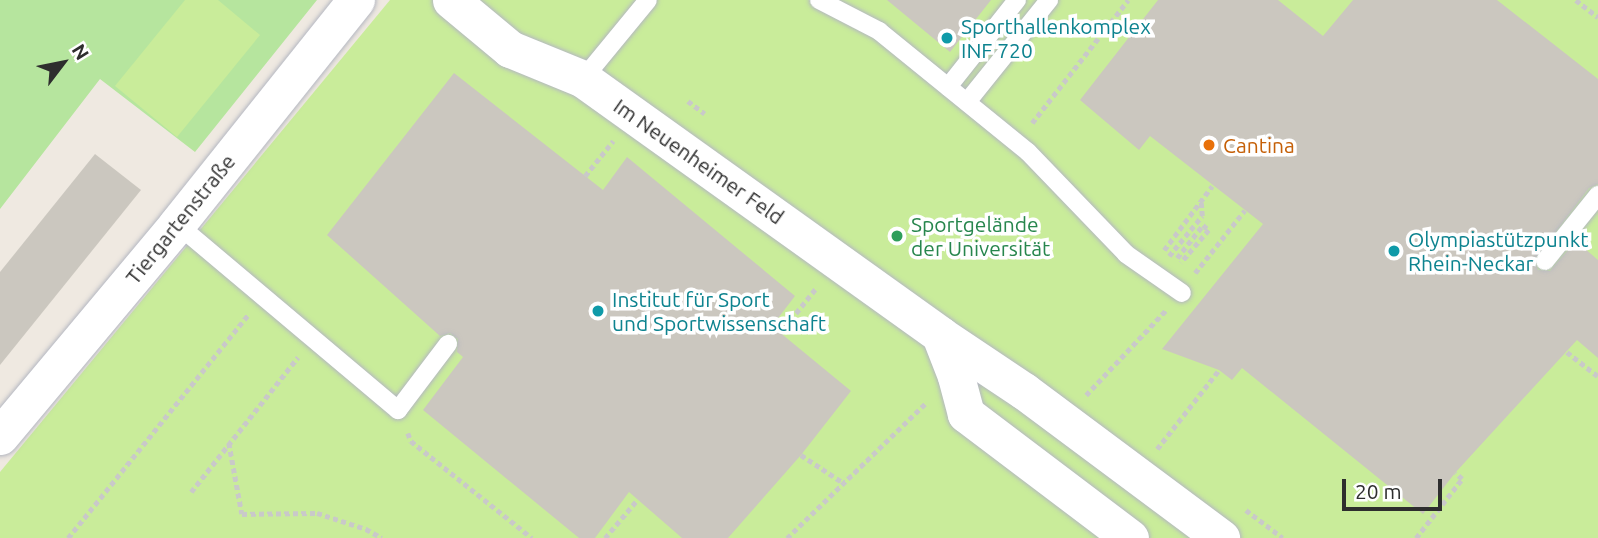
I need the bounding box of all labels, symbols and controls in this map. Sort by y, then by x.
place label: Sporthallenkomplex INF 720 [961,13,1151,63]
north arrow [28,28,98,98]
marker: Sporthallenkomplex INF 720 [939,30,955,46]
text: N [68,40,94,64]
street label: Im Neuenheimer Feld [609,93,789,229]
place label: Cantina [1223,132,1295,158]
marker: Cantina [1201,137,1217,153]
street label: Tiergartenstraße [120,149,240,289]
place label: Sportgelände der Universität [911,211,1050,261]
place label: Olympiastützpunkt Rhein-Neckar [1408,226,1589,276]
marker: Sportgelände der Universität [889,228,905,244]
marker: Olympiastützpunkt Rhein-Neckar [1386,243,1402,259]
place label: Institut für Sport und Sportwissenschaft [612,286,826,336]
marker: Institut für Sport und Sportwissenschaft [590,303,606,319]
scale bar [1346,464,1446,508]
text: 20 m [1355,479,1402,503]

